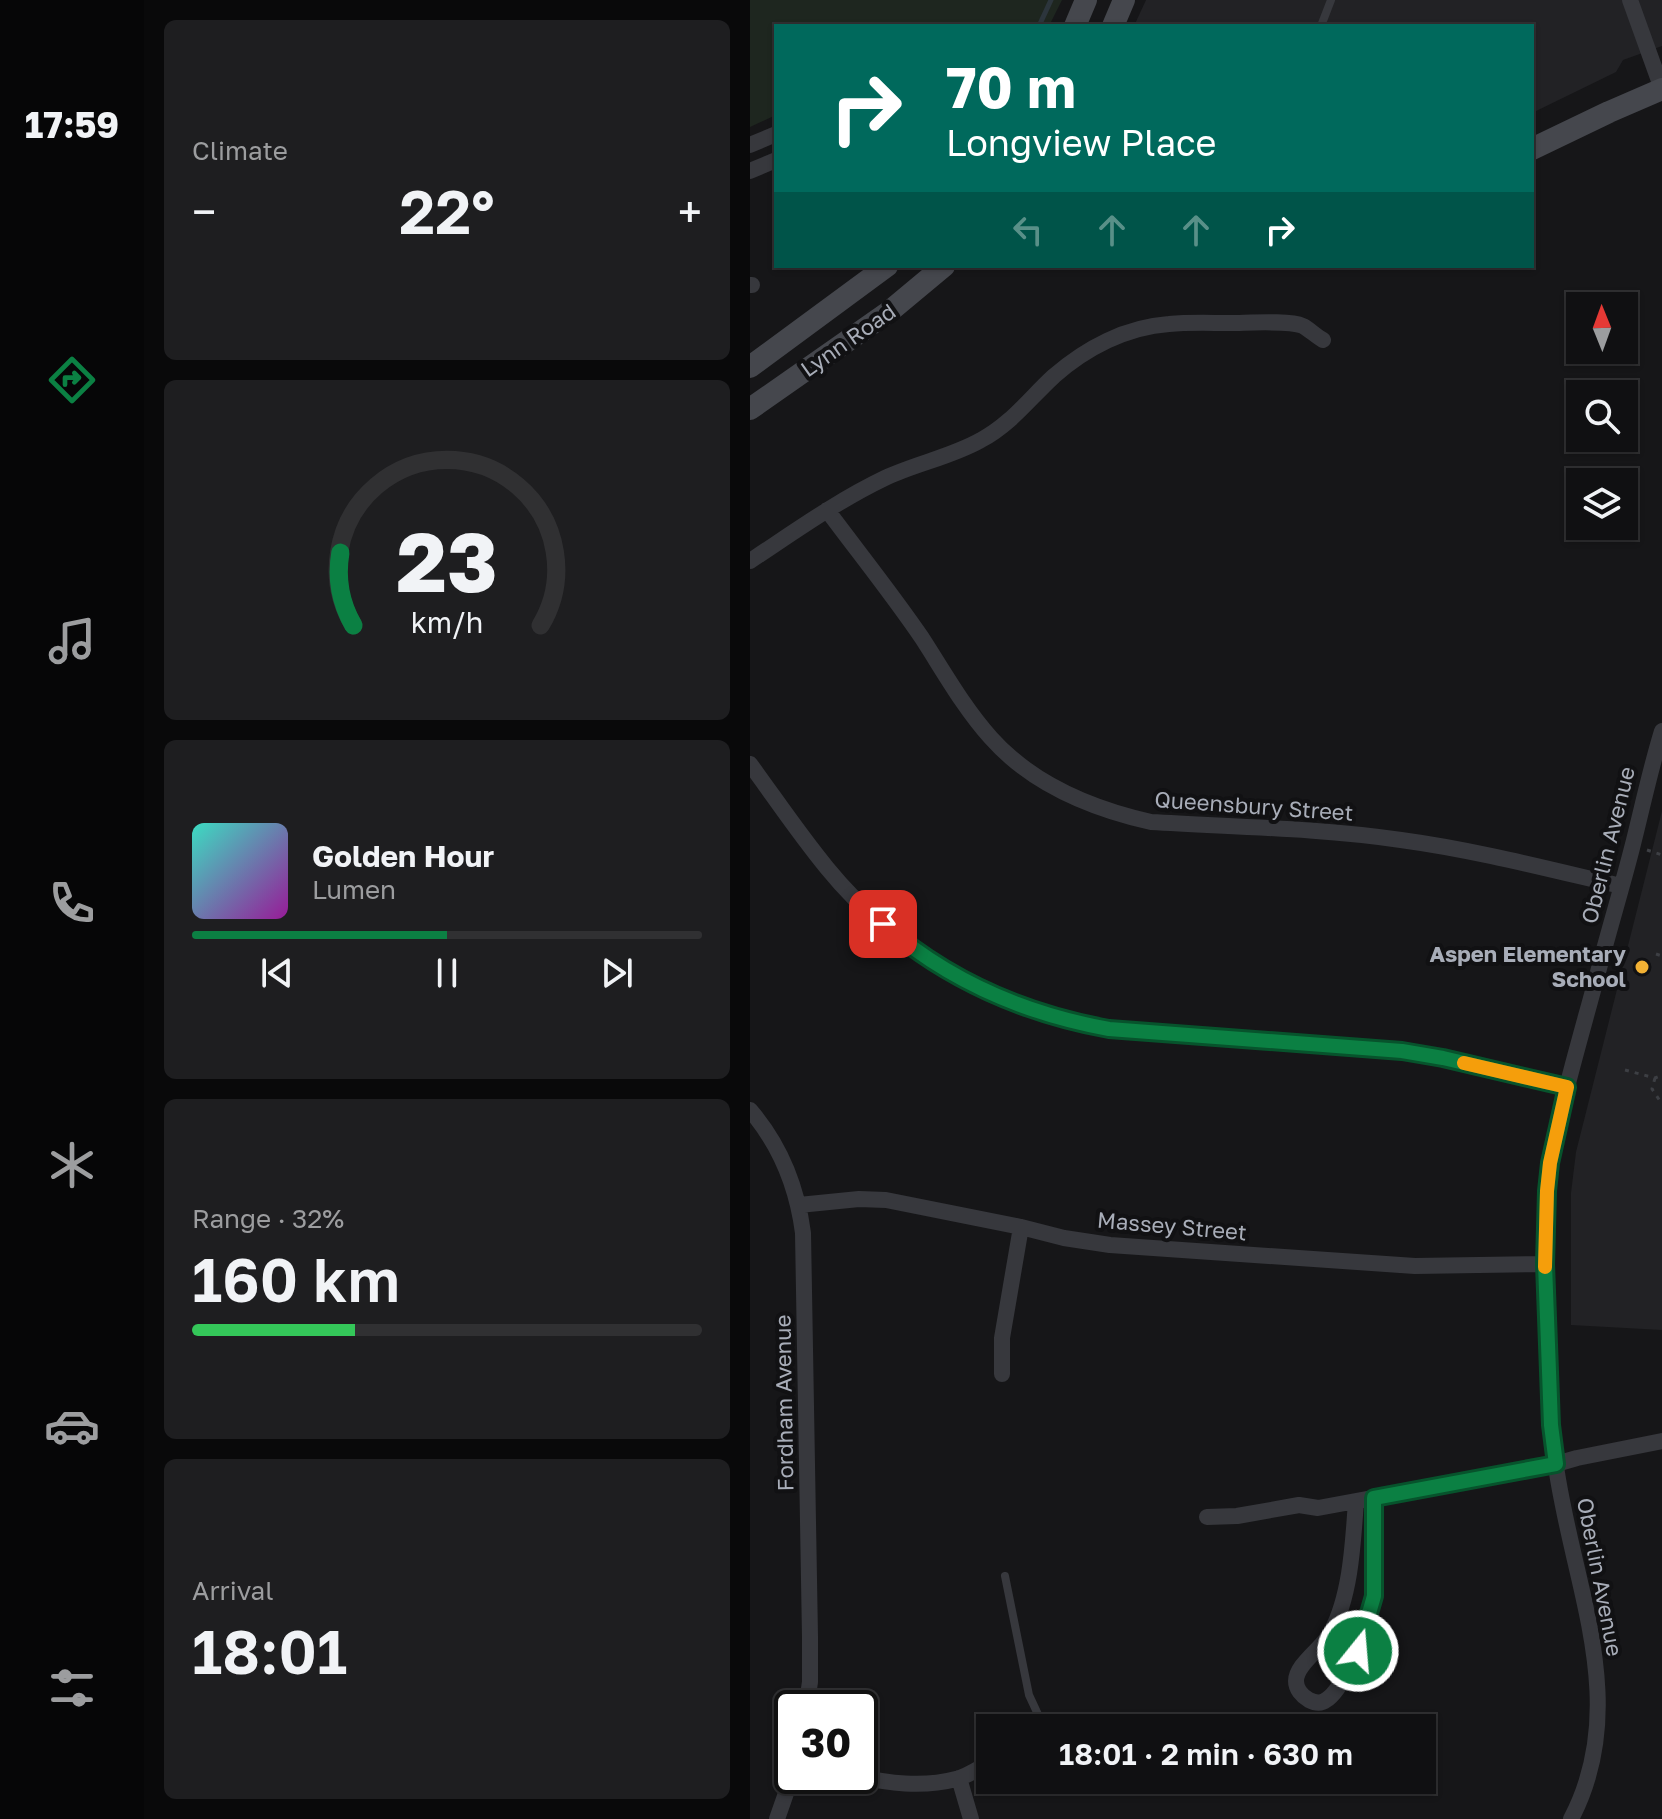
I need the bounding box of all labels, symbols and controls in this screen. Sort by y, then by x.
text: 70 m [946,53,1076,120]
icon: right [814,56,918,160]
text: 17:59 [25,103,119,146]
text: Longview Place [946,121,1216,164]
text: Climate [192,135,288,166]
text: 22° [399,175,495,247]
text: − [192,185,216,238]
text: + [678,185,702,238]
icon: left [1006,208,1050,252]
icon: ahead [1090,208,1134,252]
icon: ahead [1174,208,1218,252]
icon: right [1258,208,1302,252]
north arrow [1566,292,1638,364]
map controls [1566,292,1638,540]
street label: Lynn Road [795,297,900,382]
icon: directions [44,352,100,408]
button: search [1566,380,1638,452]
button: layers [1566,468,1638,540]
text: 23 [396,509,498,609]
text: km/h [411,605,483,639]
icon: music [44,613,100,669]
street label: Oberlin Avenue [1575,764,1640,926]
street label: Queensbury Street [1154,785,1354,826]
text: Golden Hour [312,838,494,874]
text: Lumen [312,874,396,905]
icon: phone [44,875,100,931]
pin [849,890,917,958]
icon: arrive [861,902,905,946]
place label: Aspen Elementary School [1429,940,1626,992]
icon: previous [255,951,299,995]
icon: pause [425,951,469,995]
icon: next [595,951,639,995]
marker: Aspen Elementary School [1633,958,1651,976]
icon: climate [44,1137,100,1193]
text: Range · 32% [192,1203,344,1234]
street label: Massey Street [1096,1206,1248,1245]
text: 160 km [192,1243,400,1315]
street label: Fordham Avenue [768,1315,799,1492]
icon: car [44,1398,100,1454]
street label: Oberlin Avenue [1572,1495,1629,1658]
text: Arrival [192,1575,273,1606]
position arrow [1316,1609,1400,1693]
text: 18:01 [192,1615,347,1687]
icon: filters [44,1660,100,1716]
speed limit sign: 30 [774,1690,878,1794]
text: 18:01 · 2 min · 630 m [1059,1736,1353,1772]

